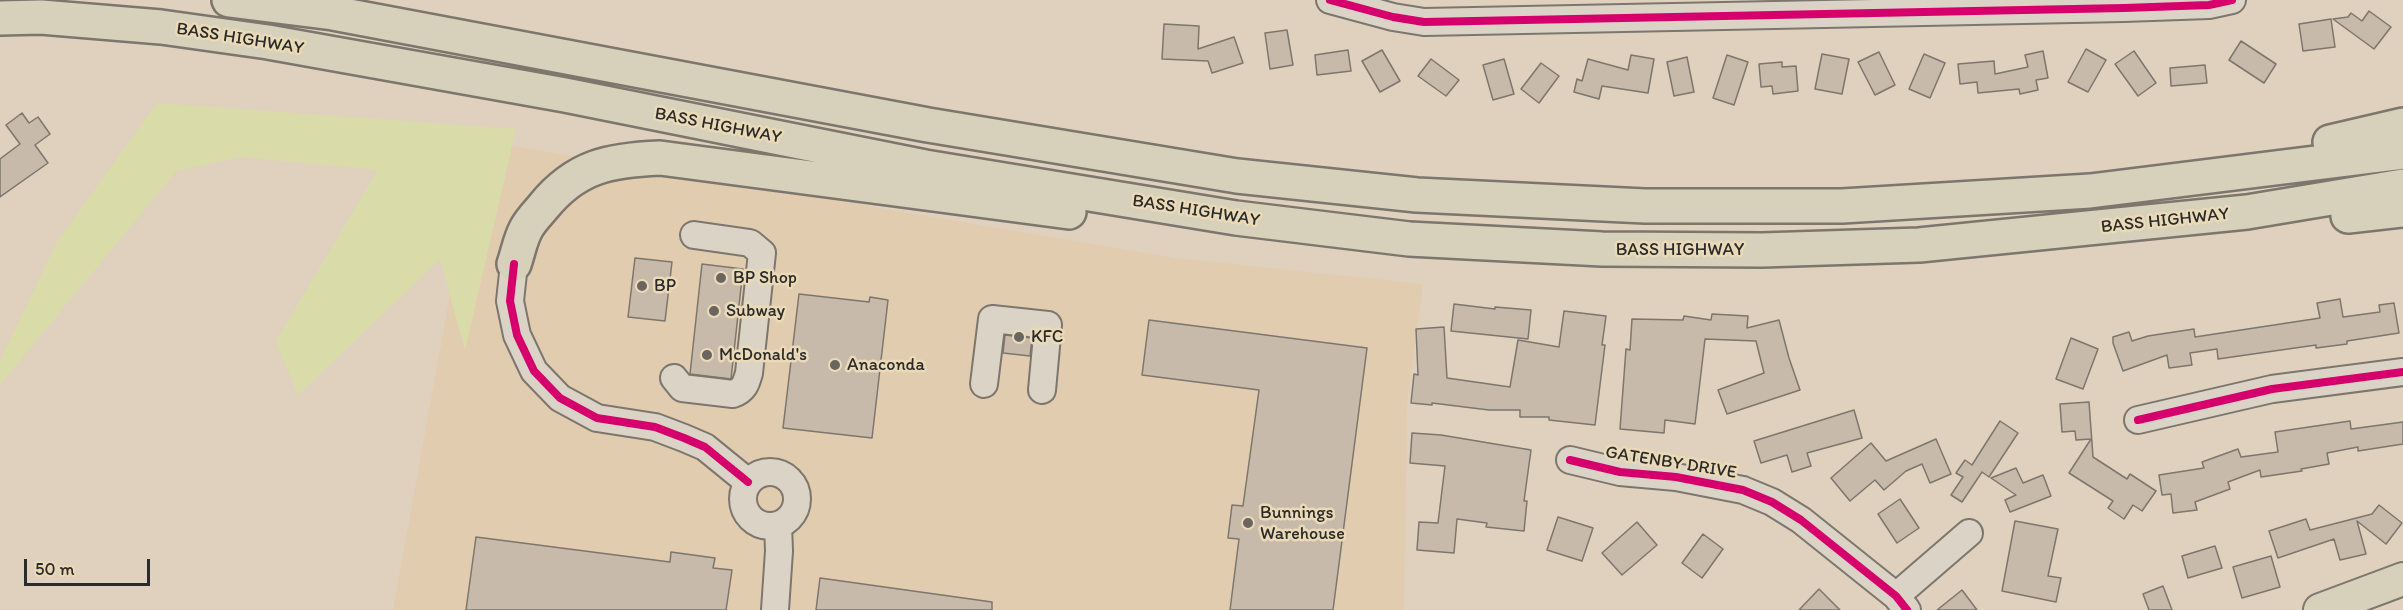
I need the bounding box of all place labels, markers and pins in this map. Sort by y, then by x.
place label: BP Shop [733,267,797,289]
marker: BP Shop [714,271,728,285]
place label: BP [654,275,676,297]
marker: BP [635,279,649,293]
place label: Subway [726,300,785,322]
marker: Subway [707,304,721,318]
place label: KFC [1031,326,1063,348]
marker: KFC [1012,330,1026,344]
place label: McDonald's [719,344,807,366]
marker: McDonald's [700,348,714,362]
place label: Anaconda [847,354,925,376]
marker: Anaconda [828,358,842,372]
place label: Bunnings Warehouse [1260,502,1345,544]
marker: Bunnings Warehouse [1241,516,1255,530]

